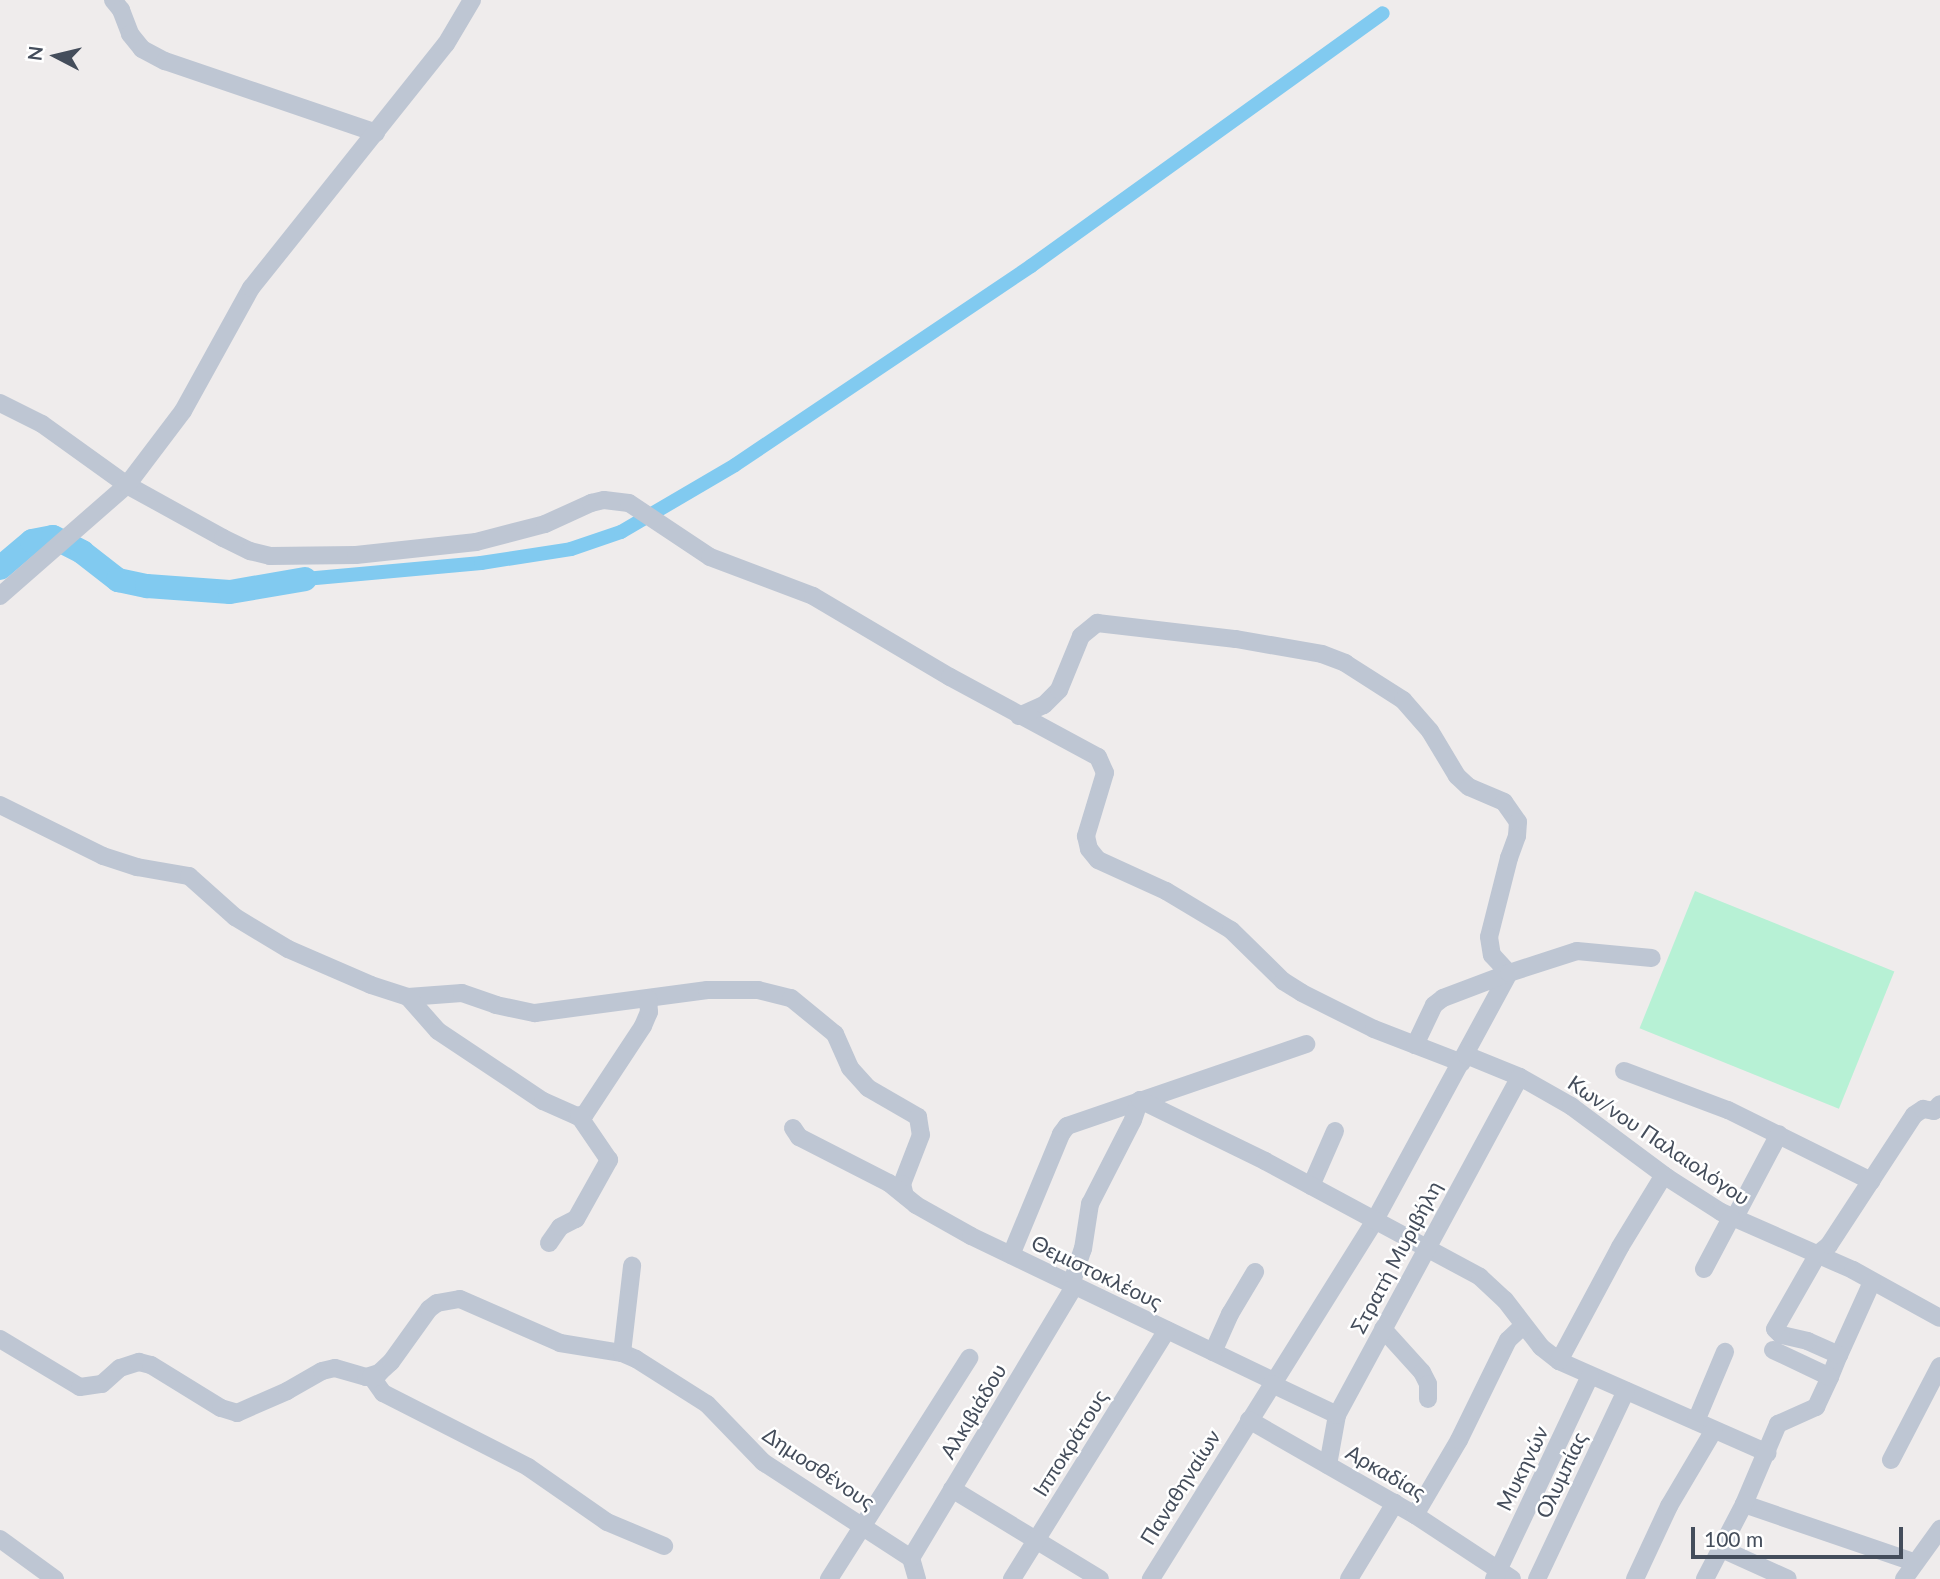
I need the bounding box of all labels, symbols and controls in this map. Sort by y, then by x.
north arrow [21,21,91,91]
text: N [22,45,47,62]
street label: Κων/νου Παλαιολόγου [1563,1070,1755,1210]
street label: Στρατή Μυριβήλη [1345,1177,1447,1337]
street label: Θεμιστοκλέους [1027,1229,1167,1315]
street label: Αλκιβιάδου [935,1359,1011,1463]
street label: Ιπποκράτους [1027,1385,1113,1501]
street label: Δημοσθένους [758,1421,880,1515]
street label: Μυκηνών [1491,1422,1553,1514]
street label: Παναθηναίων [1135,1425,1225,1549]
street label: Ολυμπίας [1530,1428,1592,1522]
street label: Αρκαδίας [1342,1439,1430,1505]
scale bar [1695,1512,1907,1556]
text: 100 m [1704,1526,1763,1551]

